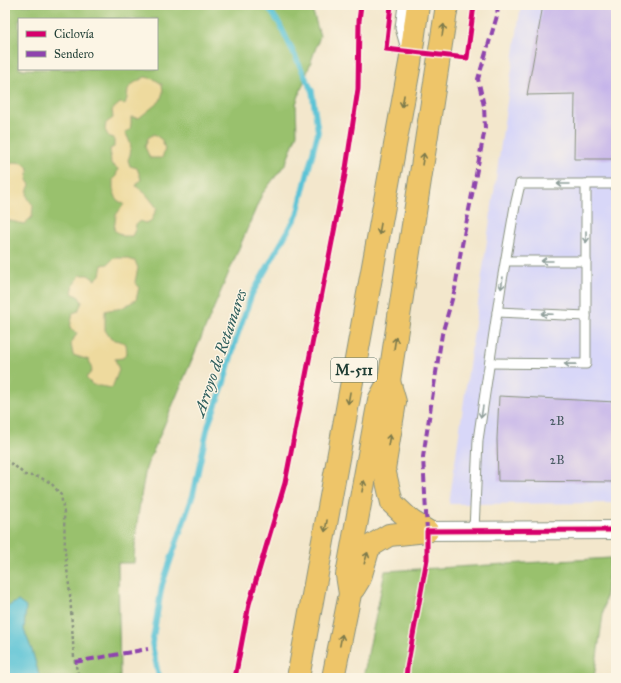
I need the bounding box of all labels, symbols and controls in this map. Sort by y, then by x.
legend [18,18,158,70]
one-way arrow [439,24,447,37]
text: Ciclovía [54,27,95,41]
text: Sendero [54,47,94,61]
one-way arrow [399,94,407,107]
one-way arrow [419,153,427,166]
one-way arrow [557,180,570,188]
one-way arrow [376,222,384,235]
one-way arrow [582,230,590,243]
one-way arrow [541,257,554,265]
one-way arrow [498,277,506,290]
water label: Arroyo de Retamares [189,287,251,421]
one-way arrow [541,311,554,318]
one-way arrow [391,337,399,350]
road number: M-511 [331,358,377,382]
one-way arrow [564,360,577,368]
one-way arrow [345,392,353,405]
one-way arrow [478,405,486,418]
house number: 2B [549,413,565,429]
one-way arrow [385,433,393,446]
house number: 2B [549,452,565,468]
one-way arrow [360,480,368,493]
one-way arrow [321,519,329,532]
one-way arrow [363,552,370,565]
one-way arrow [337,634,345,647]

